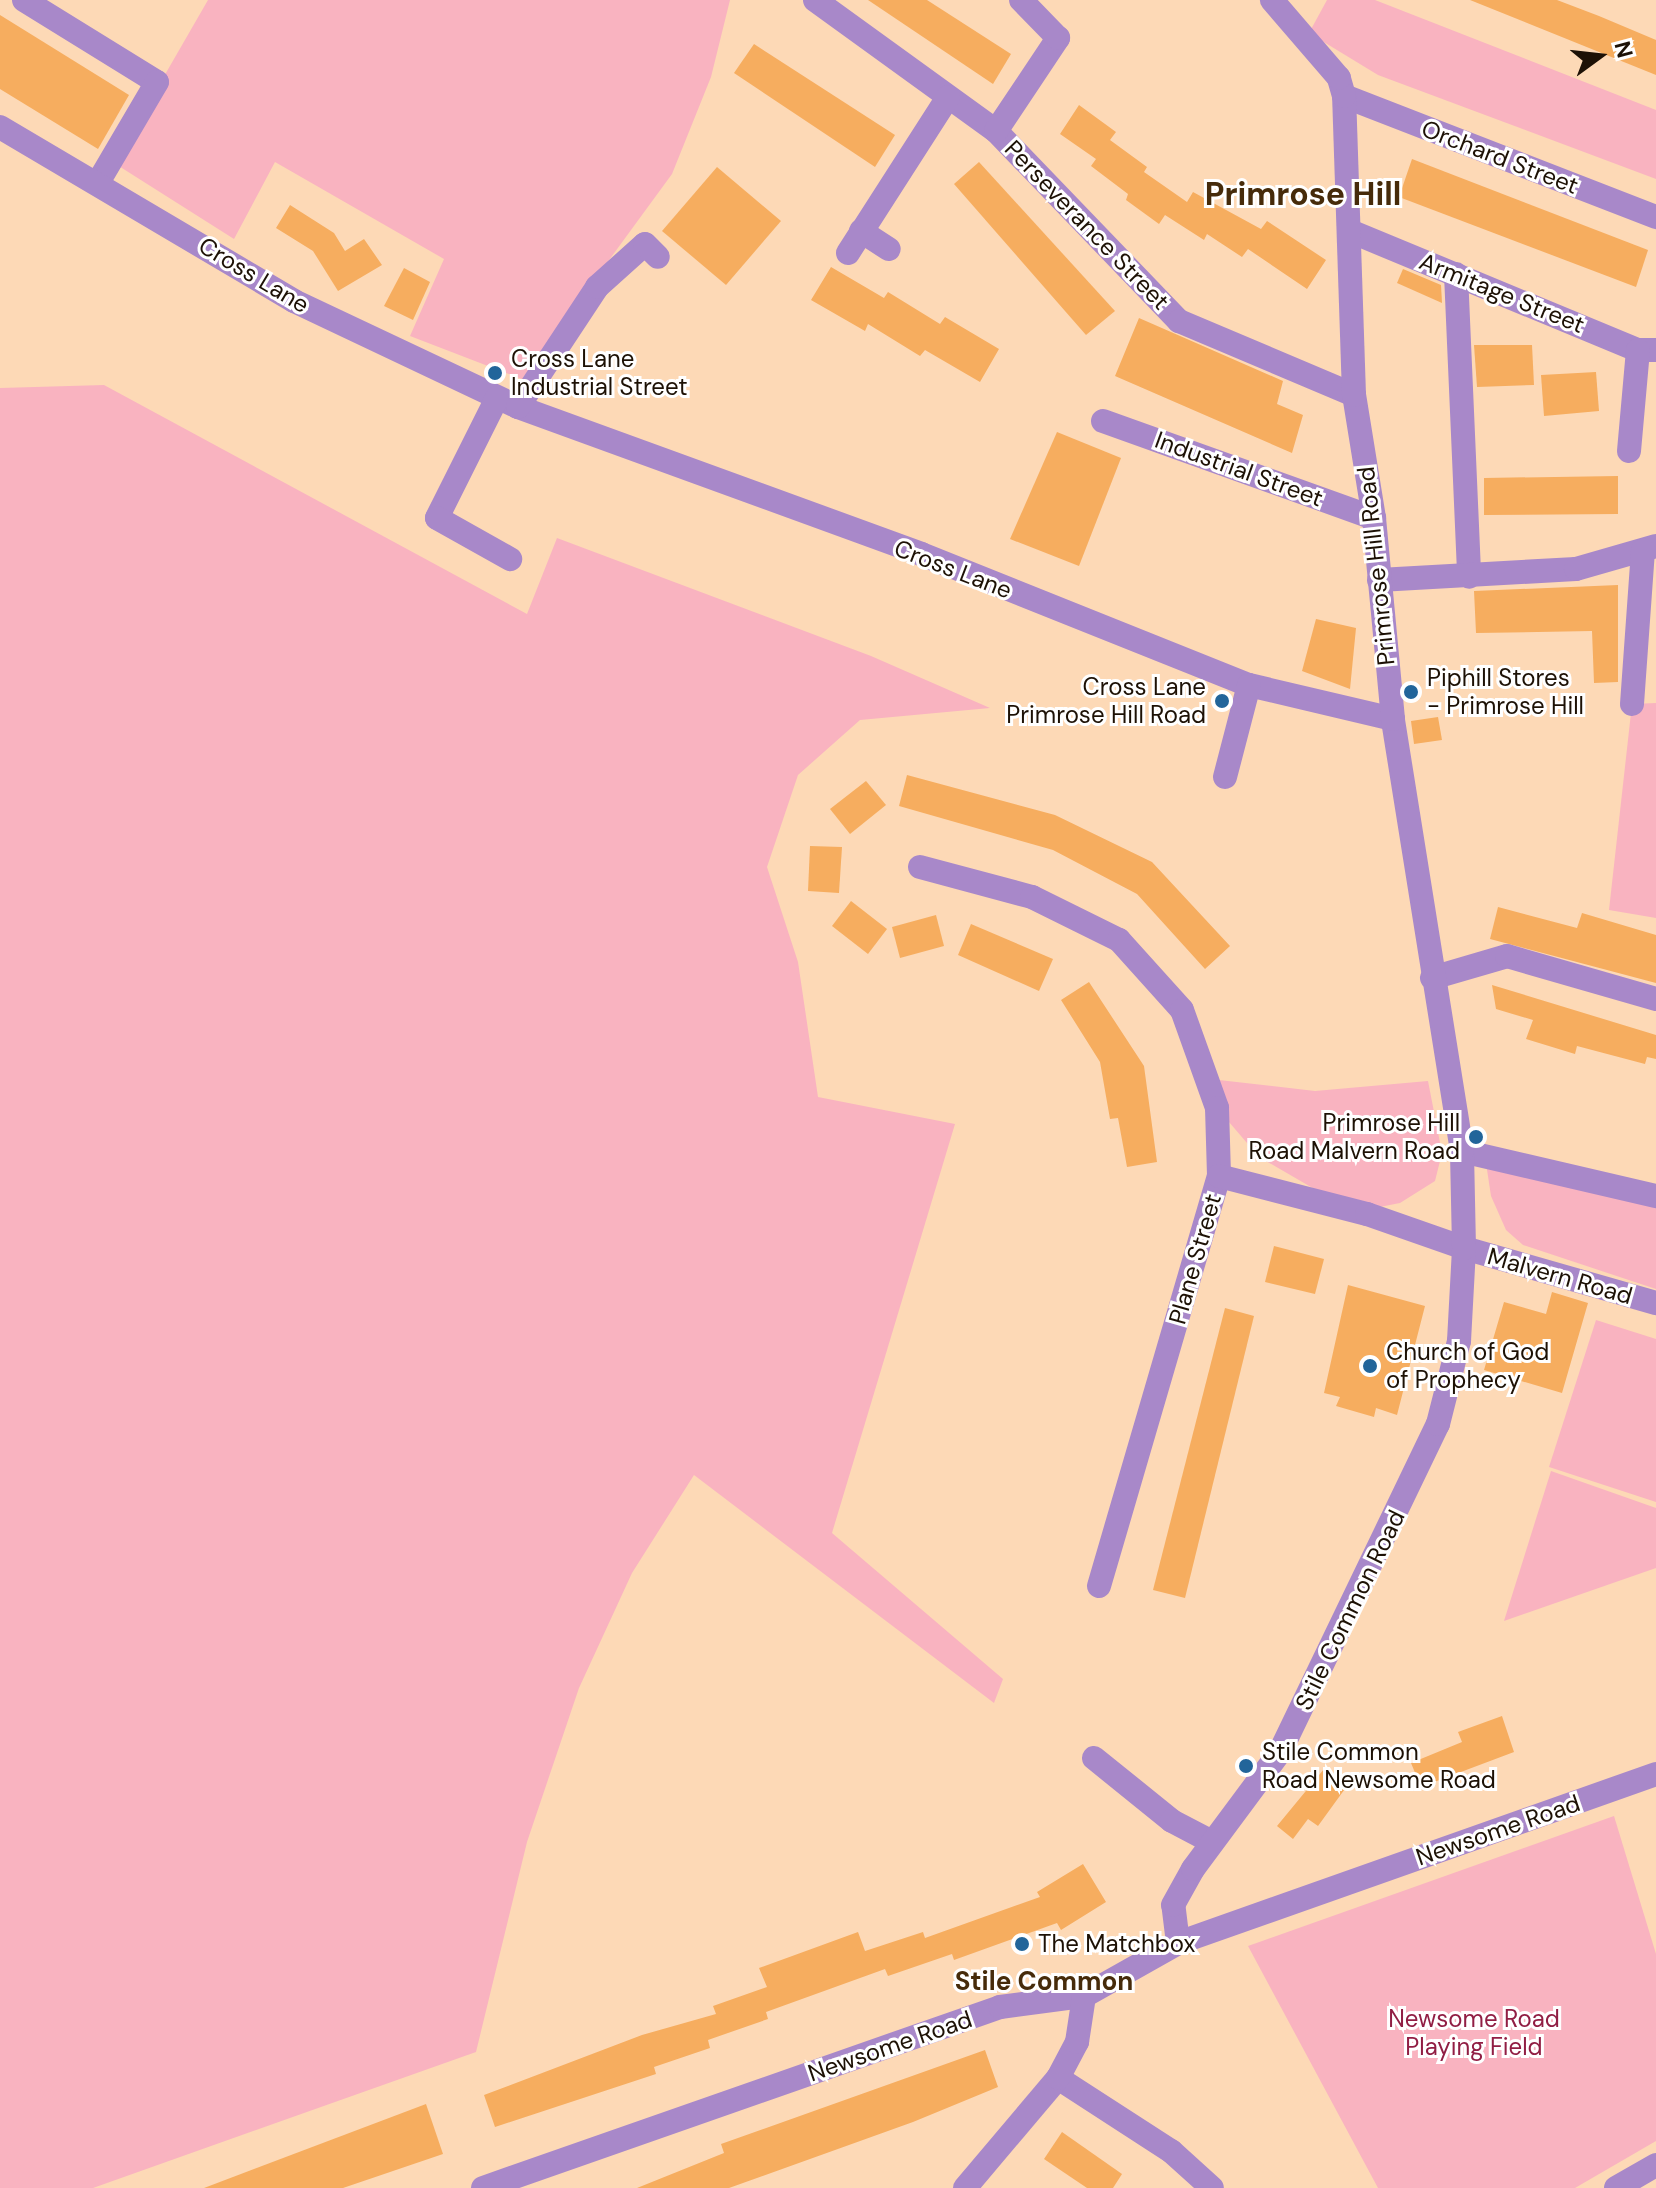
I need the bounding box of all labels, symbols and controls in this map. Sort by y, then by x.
north arrow [1560,16,1640,96]
text: N [1608,38,1640,61]
street label: Orchard Street [1418,114,1582,200]
street label: Perseverance Street [999,134,1175,316]
district label: Primrose Hill [1205,175,1401,213]
street label: Cross Lane [194,231,314,319]
street label: Armitage Street [1415,247,1589,339]
place label: Cross Lane Industrial Street [511,345,688,401]
marker: Cross Lane Industrial Street [486,364,504,382]
street label: Industrial Street [1151,425,1327,513]
street label: Primrose Hill Road [1351,465,1401,667]
street label: Cross Lane [890,533,1016,605]
place label: Piphill Stores - Primrose Hill [1427,664,1584,720]
place label: Cross Lane Primrose Hill Road [1006,673,1206,729]
marker: Piphill Stores - Primrose Hill [1402,683,1420,701]
marker: Cross Lane Primrose Hill Road [1213,692,1231,710]
place label: Primrose Hill Road Malvern Road [1249,1109,1460,1165]
marker: Primrose Hill Road Malvern Road [1467,1128,1485,1146]
street label: Plane Street [1163,1191,1227,1327]
street label: Malvern Road [1484,1242,1636,1310]
place label: Church of God of Prophecy [1386,1338,1549,1394]
marker: Church of God of Prophecy [1361,1357,1379,1375]
street label: Stile Common Road [1289,1505,1411,1715]
place label: Stile Common Road Newsome Road [1262,1738,1496,1794]
marker: Stile Common Road Newsome Road [1237,1757,1255,1775]
street label: Newsome Road [1412,1788,1584,1872]
place label: The Matchbox [1038,1930,1195,1958]
marker: The Matchbox [1013,1935,1031,1953]
district label: Stile Common [955,1966,1133,1998]
street label: Newsome Road [804,2004,976,2088]
park label: Newsome Road Playing Field [1388,2005,1560,2061]

